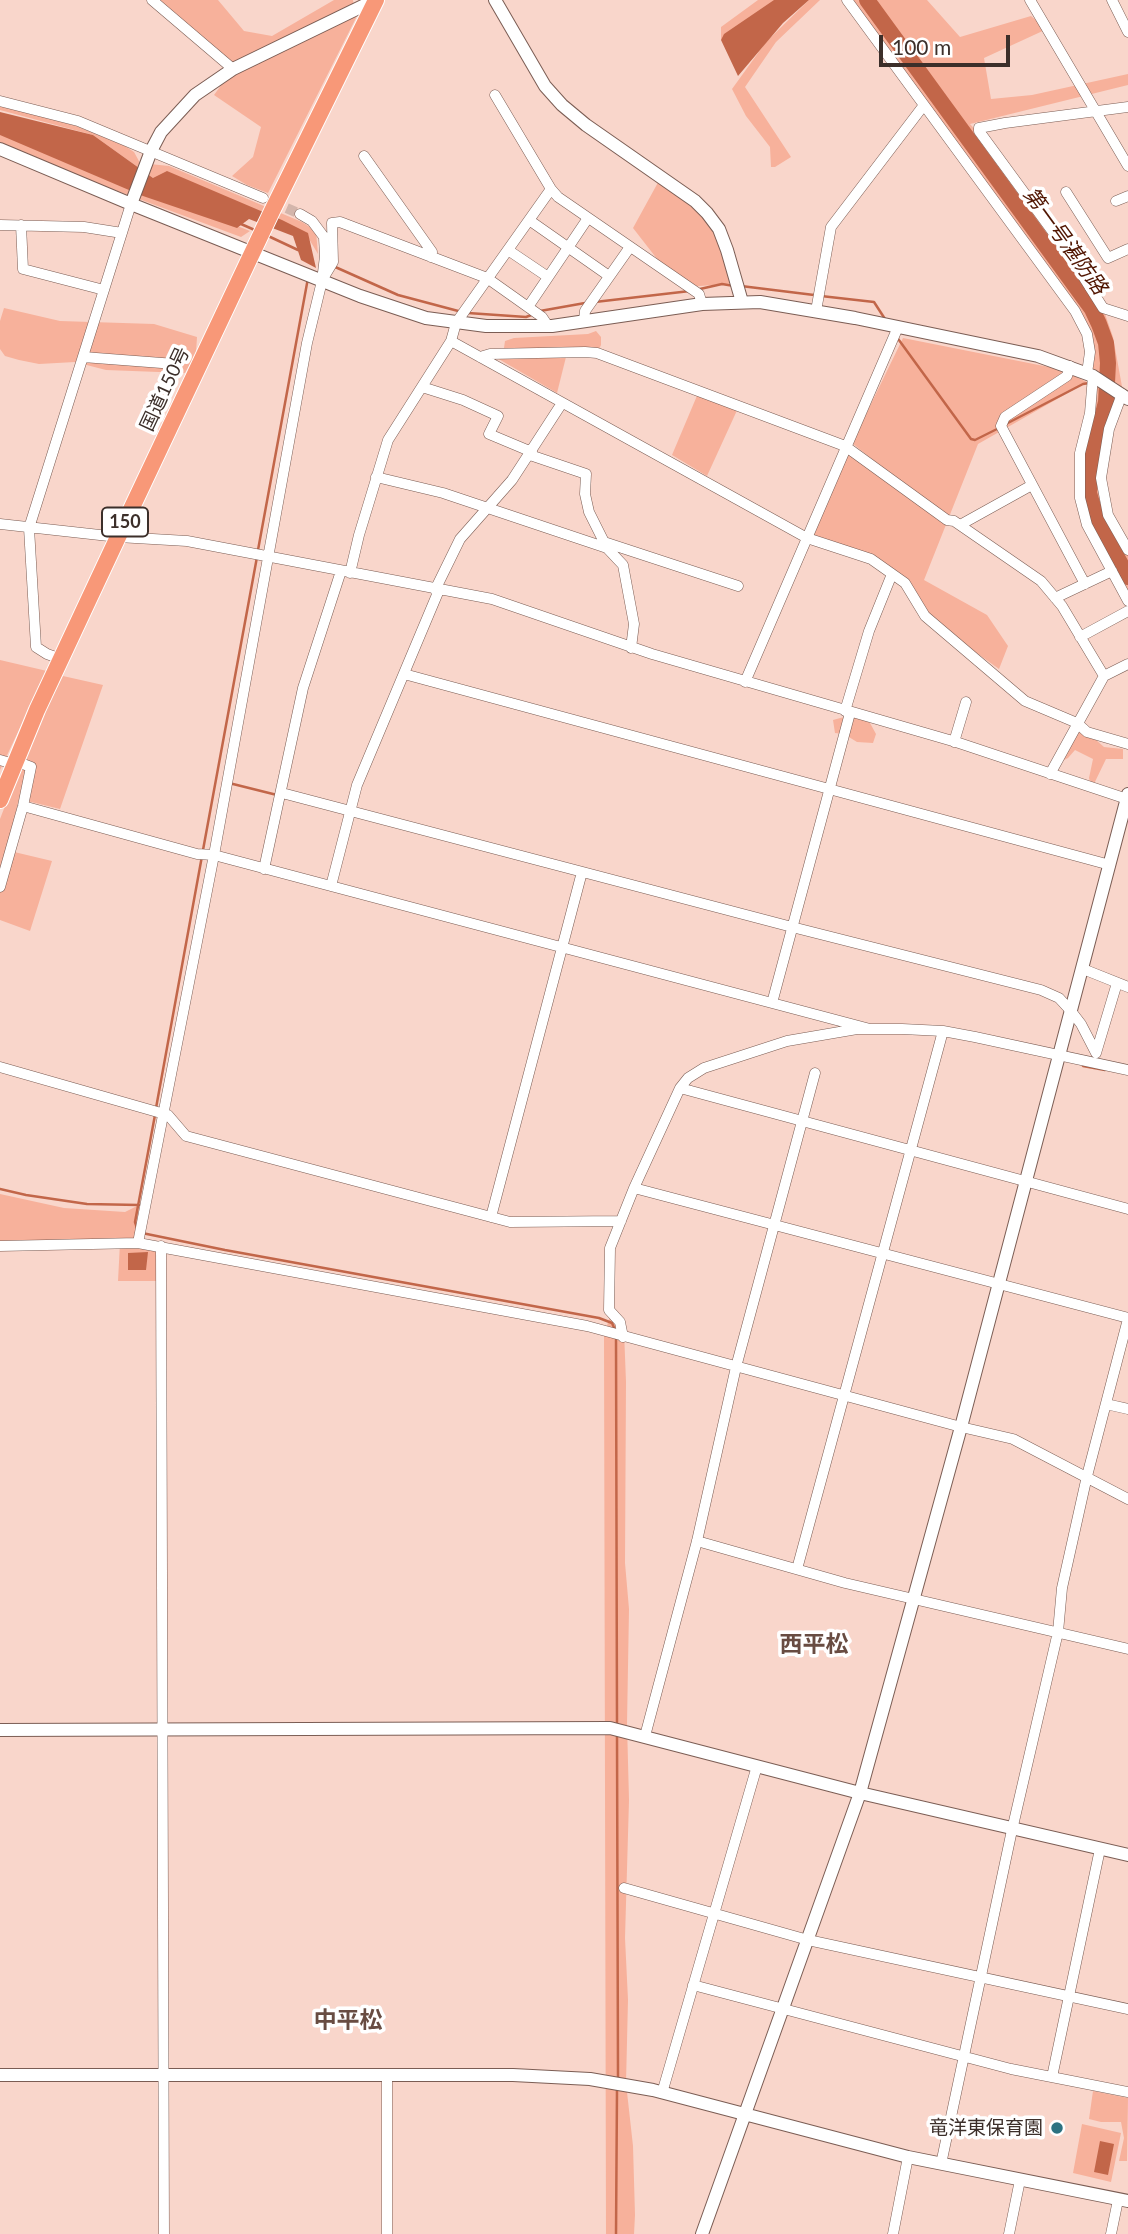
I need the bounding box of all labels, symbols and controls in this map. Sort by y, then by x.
scale bar [883,21,1014,65]
text: 100 m [892,34,951,59]
water label: 第一号湛防路 [1018,183,1112,299]
street label: 国道150号 [136,343,194,435]
road number: 150 [102,508,148,536]
district label: 西平松 [780,1631,848,1659]
district label: 中平松 [314,2007,382,2035]
place label: 竜洋東保育園 [929,2117,1043,2139]
marker: 竜洋東保育園 [1049,2120,1065,2136]

